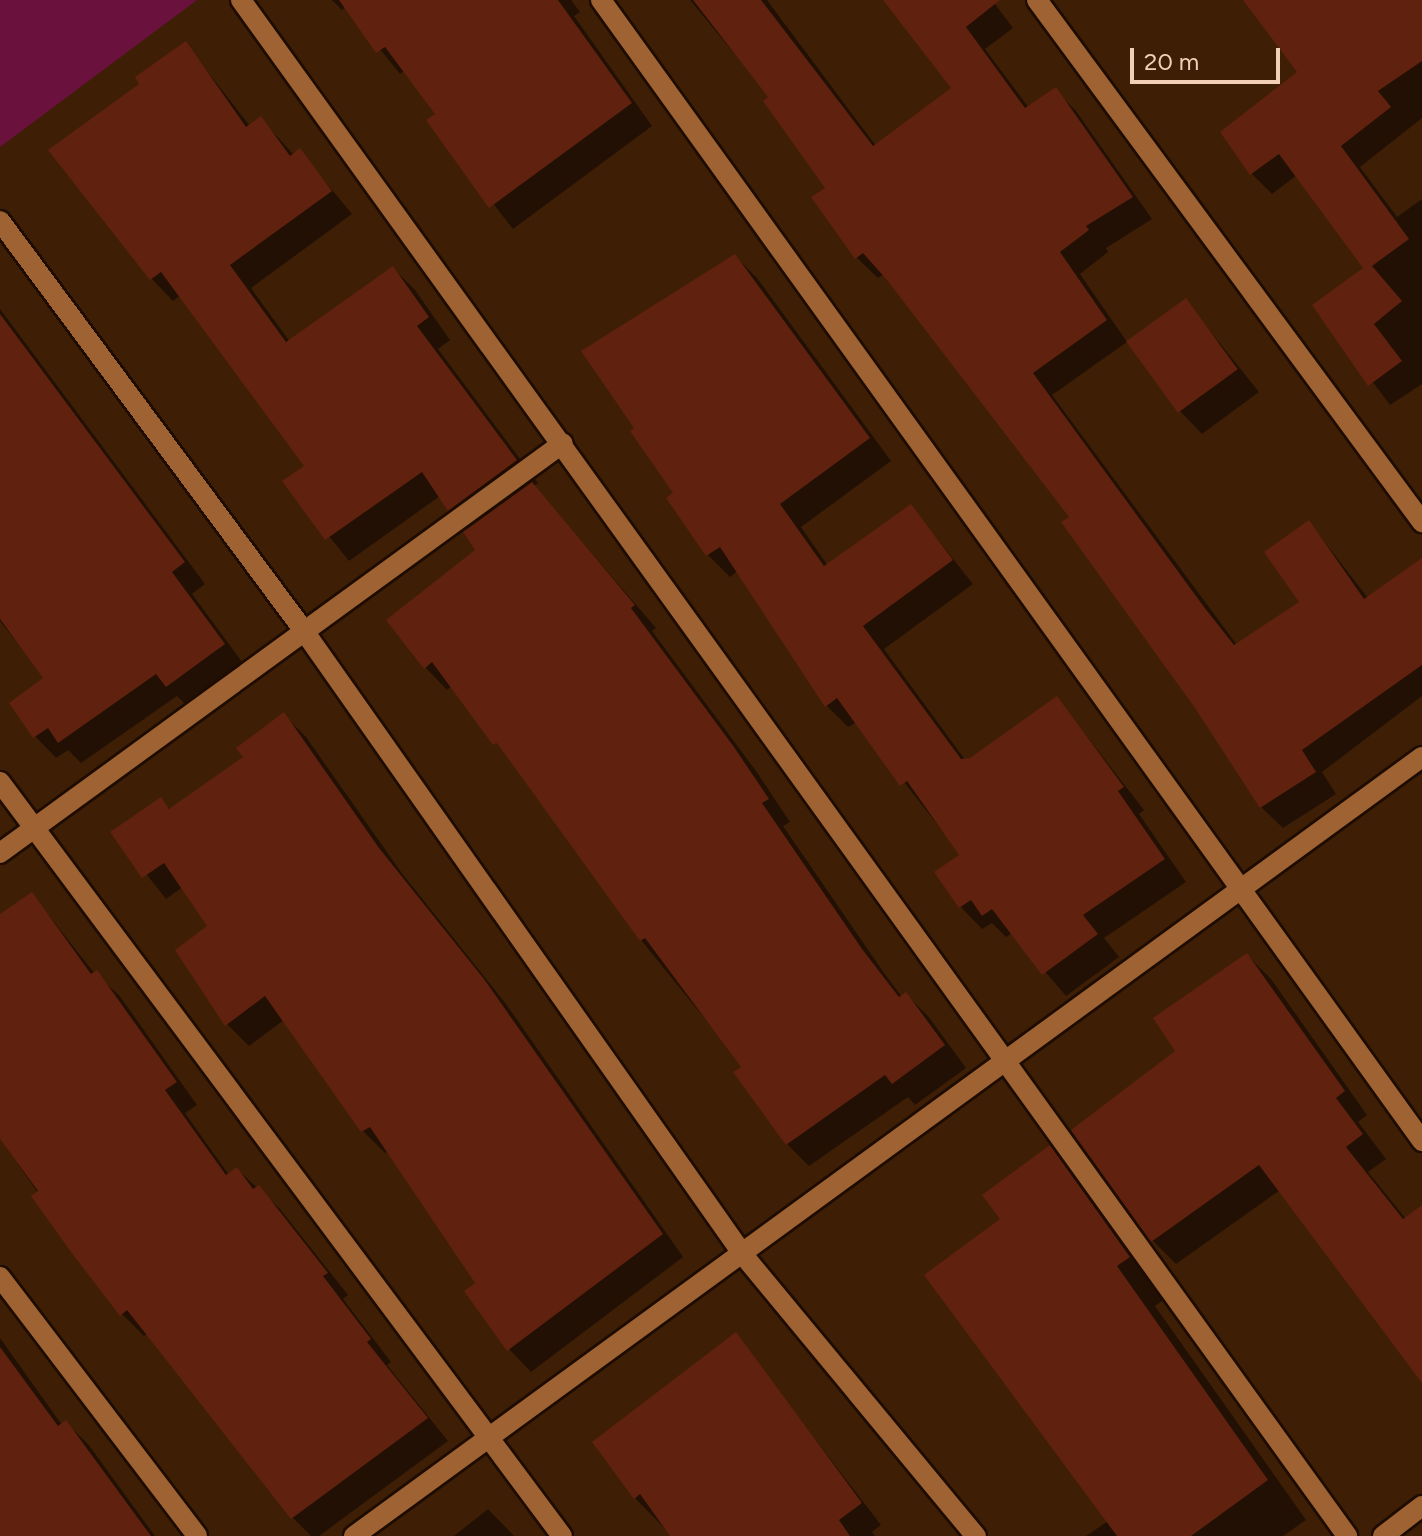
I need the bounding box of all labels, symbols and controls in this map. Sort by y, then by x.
scale bar [1134,32,1284,82]
text: 20 m [1144,47,1199,76]

